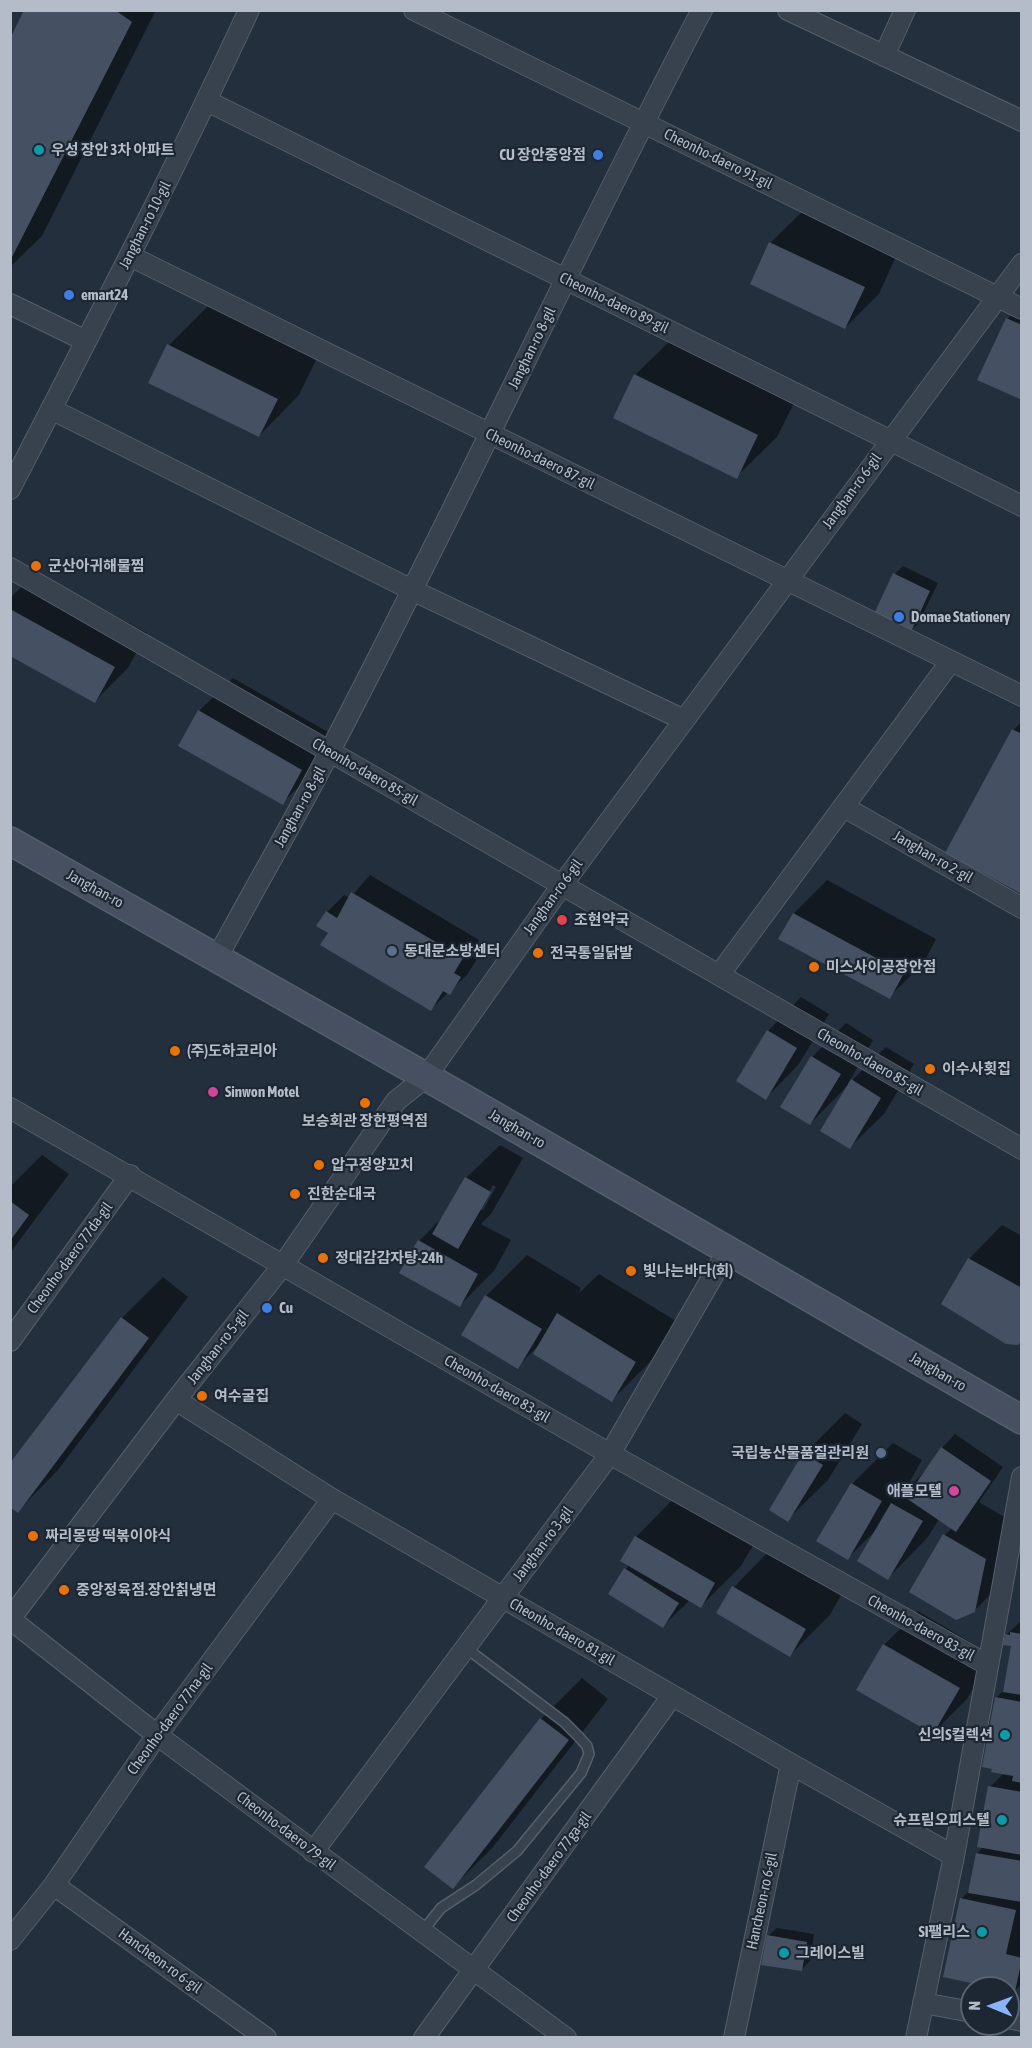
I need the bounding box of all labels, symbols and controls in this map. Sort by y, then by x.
street label: Cheonho-daero 91-gil [661,125,775,193]
place label: 우성 장안 3차 아파트 [51,141,175,159]
marker: 우성 장안 3차 아파트 [32,143,46,157]
place label: CU 장안중앙점 [499,146,586,164]
marker: CU 장안중앙점 [591,148,605,162]
street label: Janghan-ro 10-gil [115,178,175,272]
street label: Cheonho-daero 89-gil [556,269,672,337]
place label: emart24 [81,286,128,304]
marker: emart24 [62,288,76,302]
street label: Janghan-ro 8-gil [504,304,560,392]
street label: Cheonho-daero 87-gil [482,425,598,493]
street label: Janghan-ro 6-gil [819,450,885,532]
place label: 군산아귀해물찜 [48,557,145,575]
marker: 군산아귀해물찜 [29,559,43,573]
place label: Domae Stationery [911,608,1010,626]
marker: Domae Stationery [892,610,906,624]
street label: Cheonho-daero 85-gil [309,734,421,810]
street label: Janghan-ro 8-gil [271,764,329,850]
street label: Janghan-ro 2-gil [890,827,976,887]
street label: Janghan-ro 6-gil [520,856,586,938]
street label: Janghan-ro [63,866,127,912]
place label: 조현약국 [574,911,629,929]
marker: 조현약국 [555,913,569,927]
place label: 동대문소방센터 [404,942,501,960]
marker: 동대문소방센터 [385,944,399,958]
place label: 전국통일닭발 [550,944,633,962]
marker: 전국통일닭발 [531,946,545,960]
place label: 미스사이공장안점 [826,958,936,976]
marker: 미스사이공장안점 [807,960,821,974]
street label: Cheonho-daero 85-gil [814,1024,926,1100]
place label: (주)도하코리아 [187,1042,277,1060]
marker: (주)도하코리아 [168,1044,182,1058]
place label: 이수사횟집 [942,1060,1011,1078]
marker: 이수사횟집 [923,1062,937,1076]
place label: Sinwon Motel [225,1083,299,1101]
marker: Sinwon Motel [206,1085,220,1099]
marker: 보승회관 장한평역점 [358,1096,372,1110]
street label: Janghan-ro [486,1106,548,1152]
place label: 보승회관 장한평역점 [302,1112,428,1130]
place label: 압구정양꼬치 [331,1156,414,1174]
marker: 압구정양꼬치 [312,1158,326,1172]
place label: 진한순대국 [307,1185,376,1203]
marker: 진한순대국 [288,1187,302,1201]
street label: Cheonho-daero 77da-gil [24,1199,116,1317]
place label: 정대감감자탕-24h [335,1249,443,1267]
marker: 정대감감자탕-24h [316,1251,330,1265]
place label: 빛나는바다(회) [643,1262,733,1280]
marker: 빛나는바다(회) [624,1264,638,1278]
place label: Cu [279,1299,293,1317]
marker: Cu [260,1301,274,1315]
street label: Janghan-ro 5-gil [184,1306,252,1388]
street label: Janghan-ro [907,1349,969,1395]
street label: Cheonho-daero 83-gil [441,1351,553,1427]
place label: 여수굴집 [214,1387,269,1405]
marker: 여수굴집 [195,1389,209,1403]
place label: 국립농산물품질관리원 [731,1444,869,1462]
marker: 국립농산물품질관리원 [874,1446,888,1460]
place label: 애플모텔 [887,1482,942,1500]
marker: 애플모텔 [947,1484,961,1498]
street label: Janghan-ro 3-gil [509,1503,577,1585]
place label: 짜리몽땅 떡볶이야식 [45,1527,171,1545]
marker: 짜리몽땅 떡볶이야식 [26,1529,40,1543]
place label: 중앙정육점.장안칡냉면 [76,1581,217,1599]
marker: 중앙정육점.장안칡냉면 [57,1583,71,1597]
street label: Cheonho-daero 83-gil [864,1591,978,1665]
street label: Cheonho-daero 81-gil [506,1595,618,1669]
street label: Cheonho-daero 77na-gil [123,1660,217,1778]
place label: 신의S컬렉션 [918,1726,993,1744]
marker: 신의S컬렉션 [998,1728,1012,1742]
street label: Cheonho-daero 79-gil [233,1788,339,1874]
street label: Cheonho-daero 77ga-gil [503,1808,595,1926]
place label: 슈프림오피스텔 [893,1811,990,1829]
marker: 슈프림오피스텔 [995,1813,1009,1827]
street label: Hancheon-ro 6-gil [743,1851,781,1951]
place label: SI팰리스 [918,1923,970,1941]
street label: Hancheon-ro 6-gil [115,1925,205,1997]
marker: SI팰리스 [975,1925,989,1939]
place label: 그레이스빌 [796,1944,865,1962]
marker: 그레이스빌 [777,1946,791,1960]
north arrow [960,1976,1020,2036]
text: N [965,2001,983,2011]

